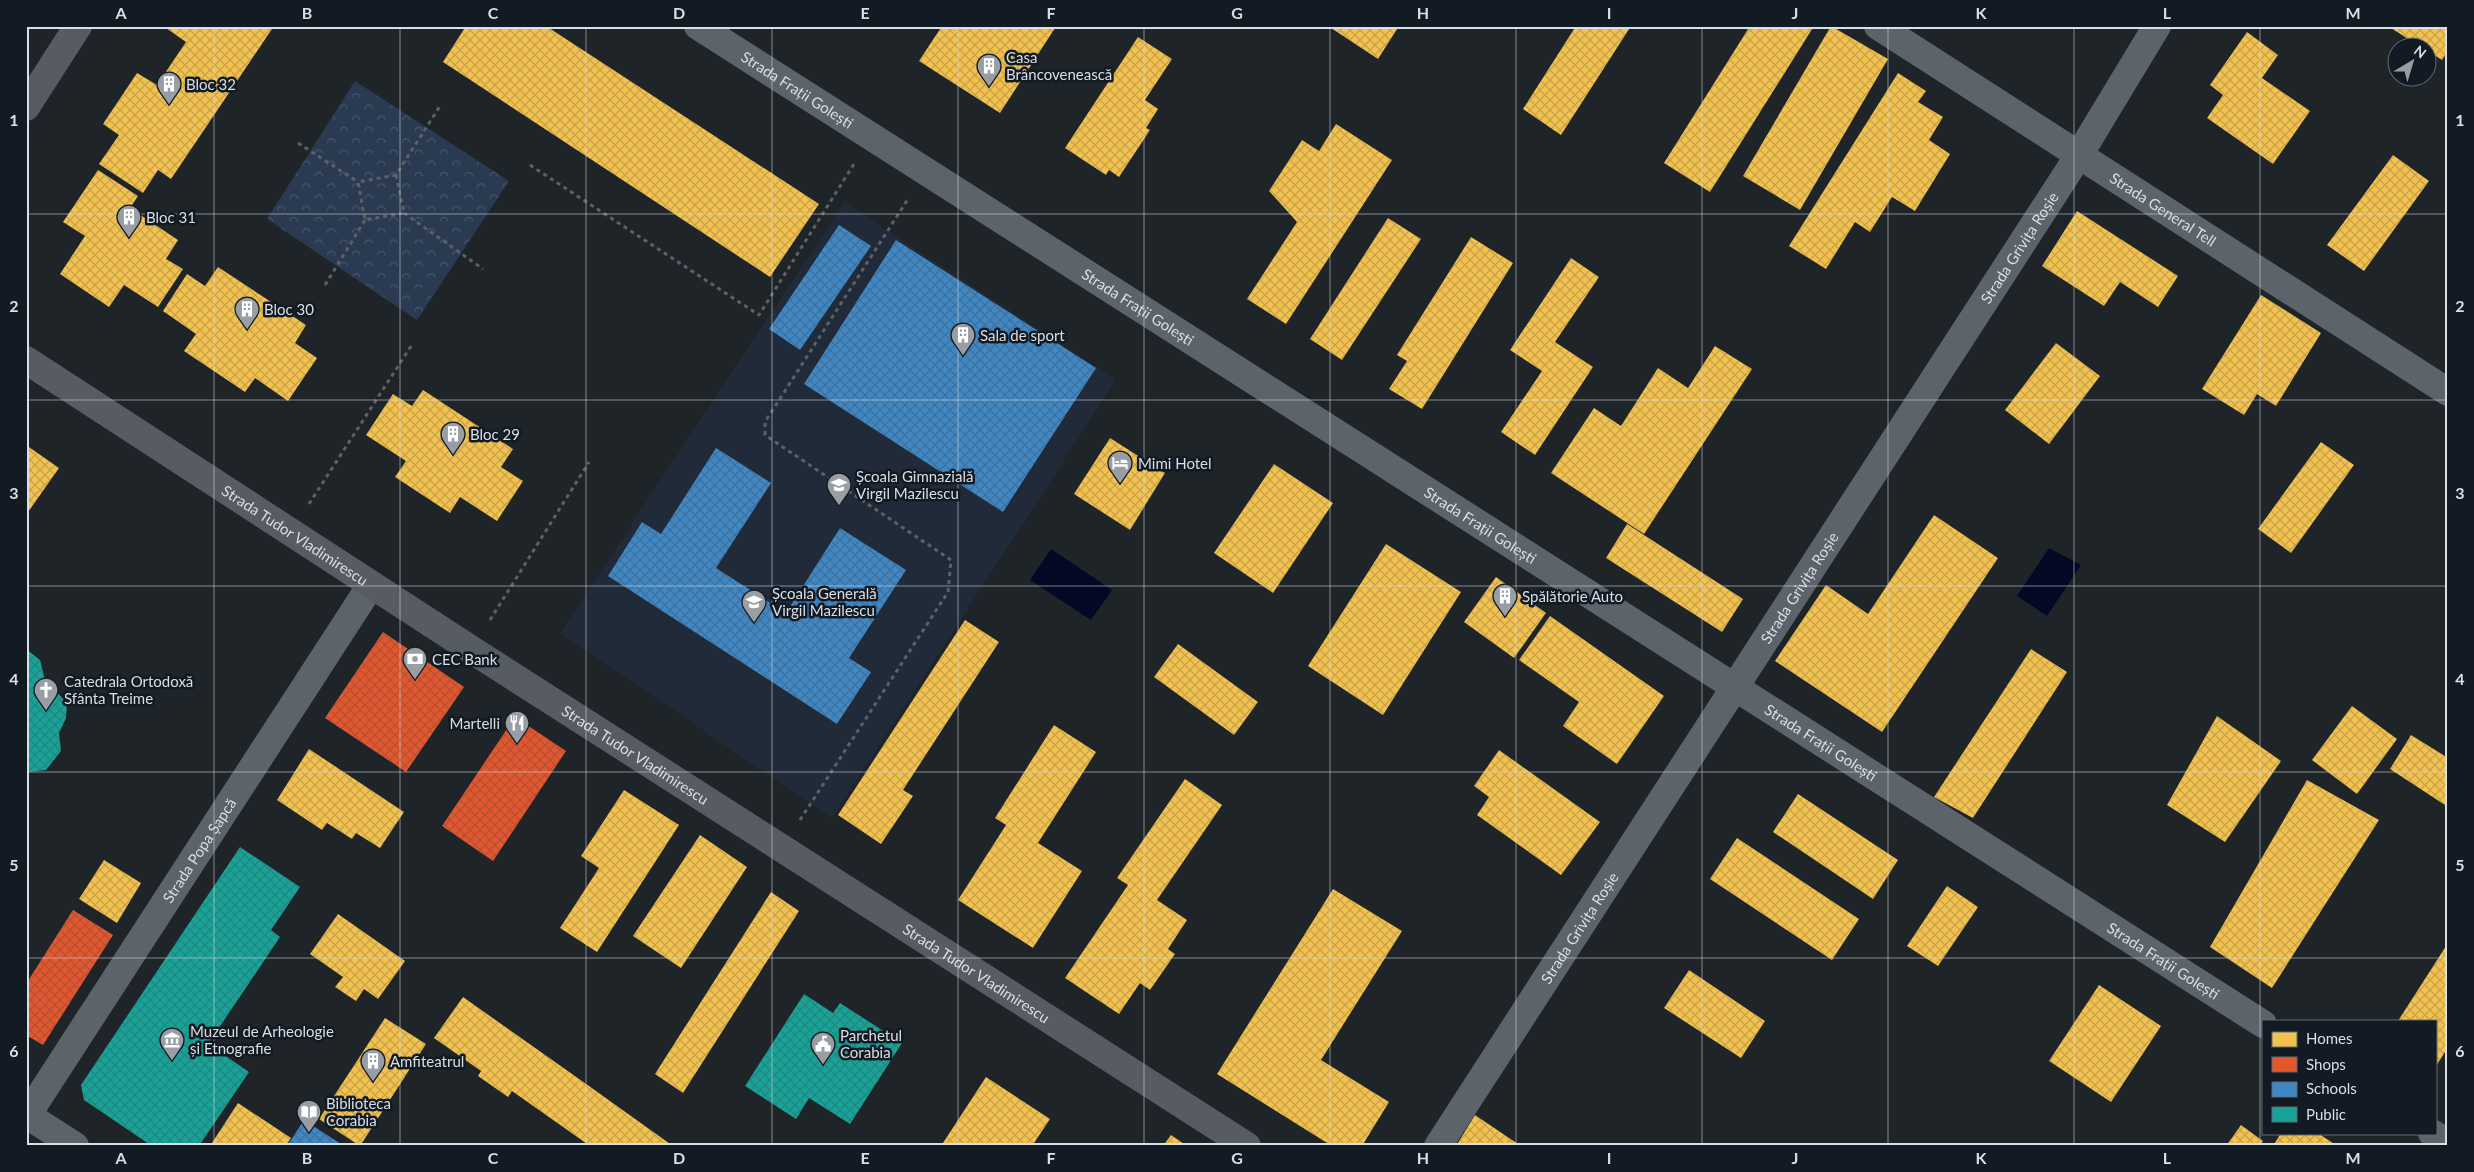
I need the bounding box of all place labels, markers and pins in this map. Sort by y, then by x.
place label: Casa Brâncovenească [1006,48,1112,83]
building icon: Casa Brâncovenească [976,53,1002,87]
building icon: Bloc 32 [156,71,182,105]
place label: Bloc 32 [186,75,236,93]
building icon: Bloc 31 [116,204,142,238]
place label: Bloc 31 [146,208,196,226]
building icon: Bloc 30 [234,296,260,330]
place label: Bloc 30 [264,300,314,318]
building icon: Sala de sport [950,322,976,356]
place label: Sala de sport [980,326,1065,344]
building icon: Bloc 29 [440,421,466,455]
place label: Bloc 29 [470,425,520,443]
hotel icon: Mimi Hotel [1107,450,1133,484]
place label: Mimi Hotel [1138,454,1212,472]
place label: Școala Gimnazială Virgil Mazilescu [856,467,973,502]
school or university icon: Școala Gimnazială Virgil Mazilescu [826,472,852,506]
building icon: Spălătorie Auto [1492,583,1518,617]
place label: Școala Generală Virgil Mazilescu [772,584,877,619]
place label: Spălătorie Auto [1522,587,1623,605]
school or university icon: Școala Generală Virgil Mazilescu [741,589,767,623]
bank icon: CEC Bank [402,646,428,680]
place label: CEC Bank [432,650,498,668]
place label: Catedrala Ortodoxă Sfânta Treime [64,672,193,707]
church icon: Catedrala Ortodoxă Sfânta Treime [33,677,59,711]
restaurant icon: Martelli [504,710,530,744]
place label: Martelli [449,714,500,732]
place label: Muzeul de Arheologie și Etnografie [190,1022,334,1057]
place label: Parchetul Corabia [840,1026,902,1061]
museum icon: Muzeul de Arheologie și Etnografie [159,1027,185,1061]
public building icon: Parchetul Corabia [810,1031,836,1065]
building icon: Amfiteatrul [360,1048,386,1082]
place label: Amfiteatrul [390,1052,464,1070]
place label: Biblioteca Corabia [326,1094,391,1129]
library icon: Biblioteca Corabia [296,1099,322,1133]

